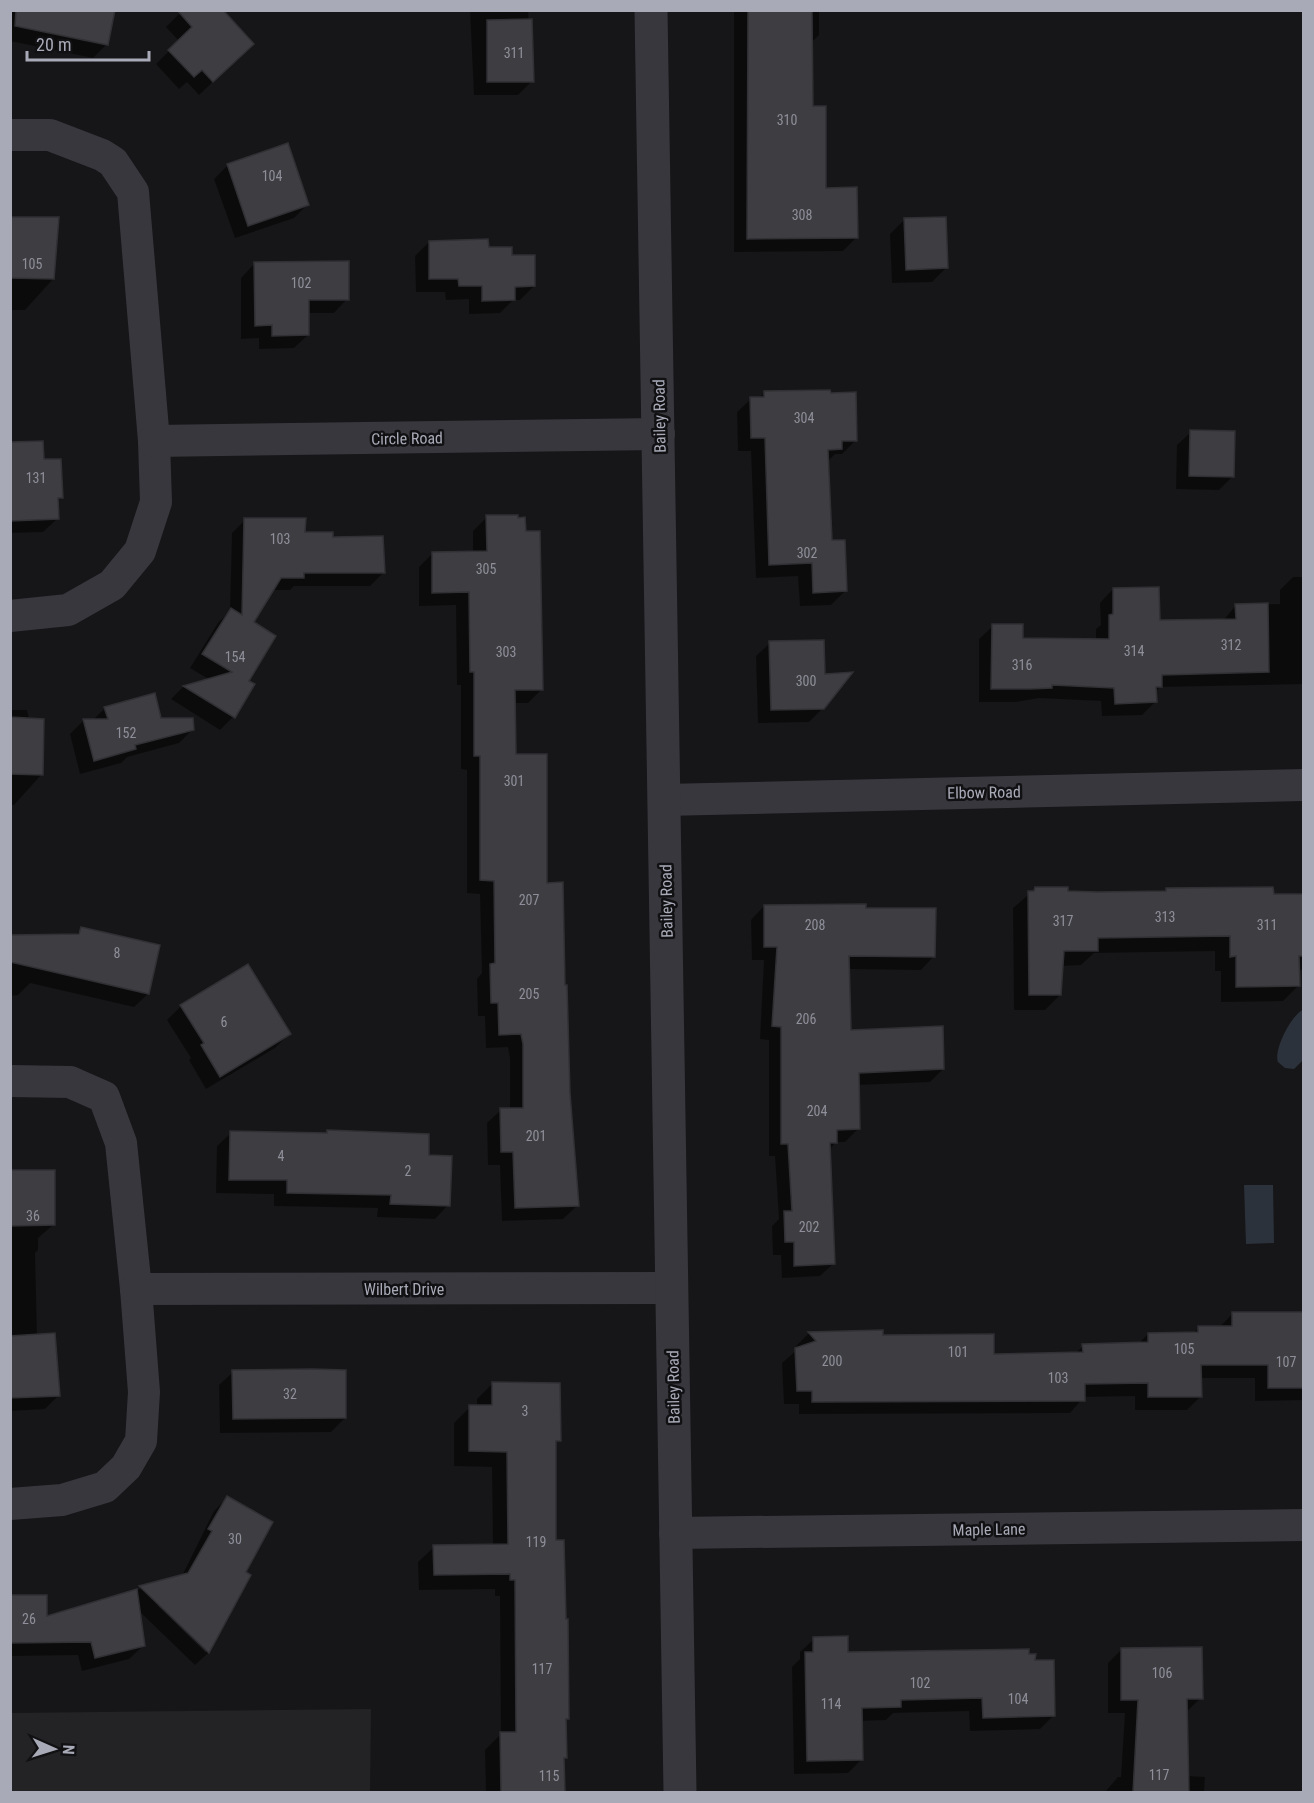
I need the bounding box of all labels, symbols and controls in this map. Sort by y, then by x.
scale bar [27,24,148,62]
text: 20 m [36,34,71,55]
house number: 311 [504,45,524,61]
house number: 310 [777,112,797,128]
house number: 104 [262,168,282,184]
house number: 308 [792,207,812,223]
house number: 105 [22,256,42,272]
house number: 102 [291,275,311,291]
street label: Bailey Road [649,379,670,453]
house number: 304 [794,410,814,426]
street label: Circle Road [371,428,443,449]
house number: 131 [26,470,46,486]
house number: 103 [270,531,290,547]
house number: 302 [797,545,817,561]
house number: 305 [476,561,496,577]
house number: 312 [1221,637,1241,653]
house number: 314 [1124,643,1144,659]
house number: 303 [496,644,516,660]
house number: 154 [225,649,245,665]
house number: 316 [1012,657,1032,673]
house number: 300 [796,673,816,689]
house number: 152 [116,725,136,741]
house number: 301 [504,773,524,789]
street label: Elbow Road [947,782,1021,803]
street label: Bailey Road [656,864,677,938]
house number: 207 [519,892,539,908]
house number: 313 [1155,909,1175,925]
house number: 317 [1053,913,1073,929]
house number: 208 [805,917,825,933]
house number: 311 [1257,917,1277,933]
house number: 8 [114,945,121,961]
house number: 205 [519,986,539,1002]
house number: 206 [796,1011,816,1027]
house number: 6 [221,1014,228,1030]
house number: 204 [807,1103,827,1119]
house number: 201 [526,1128,546,1144]
house number: 4 [278,1148,285,1164]
house number: 2 [405,1163,412,1179]
house number: 36 [26,1208,40,1224]
house number: 202 [799,1219,819,1235]
street label: Wilbert Drive [364,1280,444,1299]
house number: 105 [1174,1341,1194,1357]
house number: 101 [948,1344,968,1360]
street label: Bailey Road [663,1350,684,1424]
house number: 200 [822,1353,842,1369]
house number: 107 [1276,1354,1296,1370]
house number: 103 [1048,1370,1068,1386]
house number: 32 [283,1386,297,1402]
house number: 3 [522,1403,528,1419]
street label: Maple Lane [952,1519,1026,1540]
house number: 30 [228,1531,242,1547]
house number: 119 [526,1534,546,1550]
house number: 26 [22,1611,36,1627]
house number: 117 [532,1661,552,1677]
house number: 106 [1152,1665,1172,1681]
house number: 102 [910,1675,930,1691]
house number: 104 [1008,1691,1028,1707]
house number: 114 [821,1696,841,1712]
north arrow [24,1719,84,1779]
text: N [59,1744,78,1755]
house number: 117 [1149,1767,1169,1783]
house number: 115 [539,1768,559,1784]

